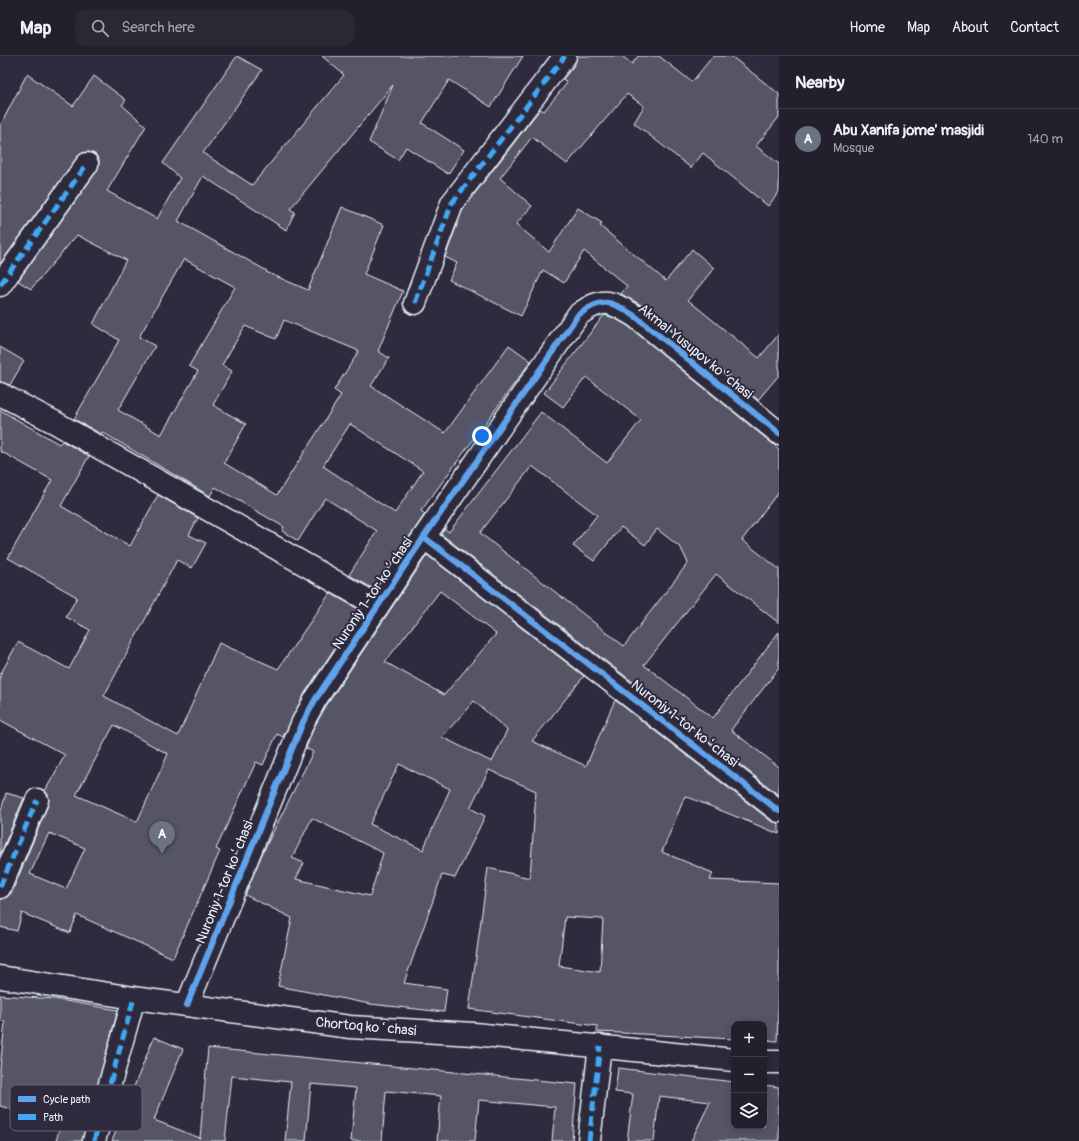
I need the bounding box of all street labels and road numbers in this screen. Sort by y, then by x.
street label: Akmal Yusupov koʻchasi [635,300,757,403]
street label: Nuroniy 1-tor koʻchasi [329,534,416,652]
street label: Nuroniy 1-tor koʻchasi [628,676,742,771]
street label: Nuroniy 1-tor koʻchasi [192,818,257,946]
street label: Chortoq koʻchasi [315,1014,418,1039]

